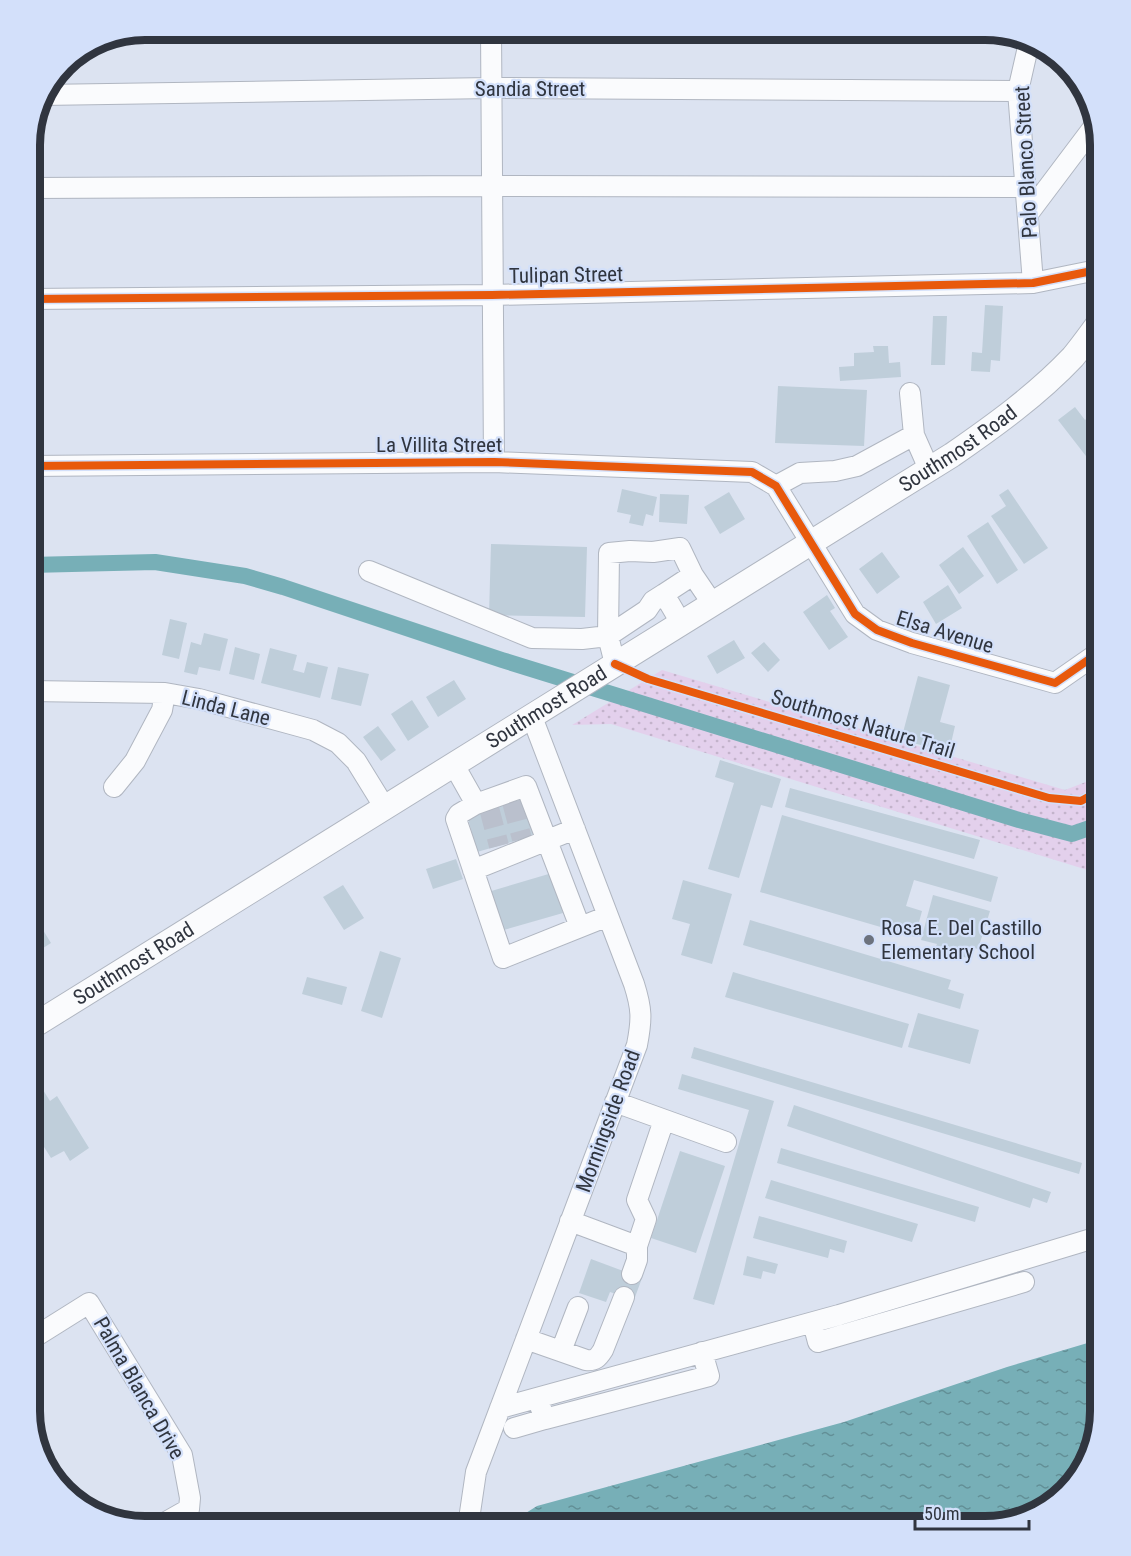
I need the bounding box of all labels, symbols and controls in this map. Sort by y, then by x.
street label: Sandia Street [475,77,585,101]
street label: Palo Blanco Street [1010,85,1042,239]
street label: Tulipan Street [509,262,623,288]
street label: Southmost Road [895,400,1022,497]
street label: La Villita Street [376,433,502,457]
street label: Elsa Avenue [894,606,997,658]
street label: Southmost Road [482,661,611,753]
street label: Linda Lane [179,685,273,731]
street label: Southmost Nature Trail [768,685,958,763]
place label: Rosa E. Del Castillo Elementary School [881,916,1042,964]
street label: Southmost Road [69,917,198,1010]
marker: Rosa E. Del Castillo Elementary School [862,933,876,947]
street label: Morningside Road [571,1046,645,1196]
street label: Palma Blanca Drive [89,1313,189,1463]
scale bar [915,1493,1029,1531]
text: 50 m [924,1503,959,1524]

